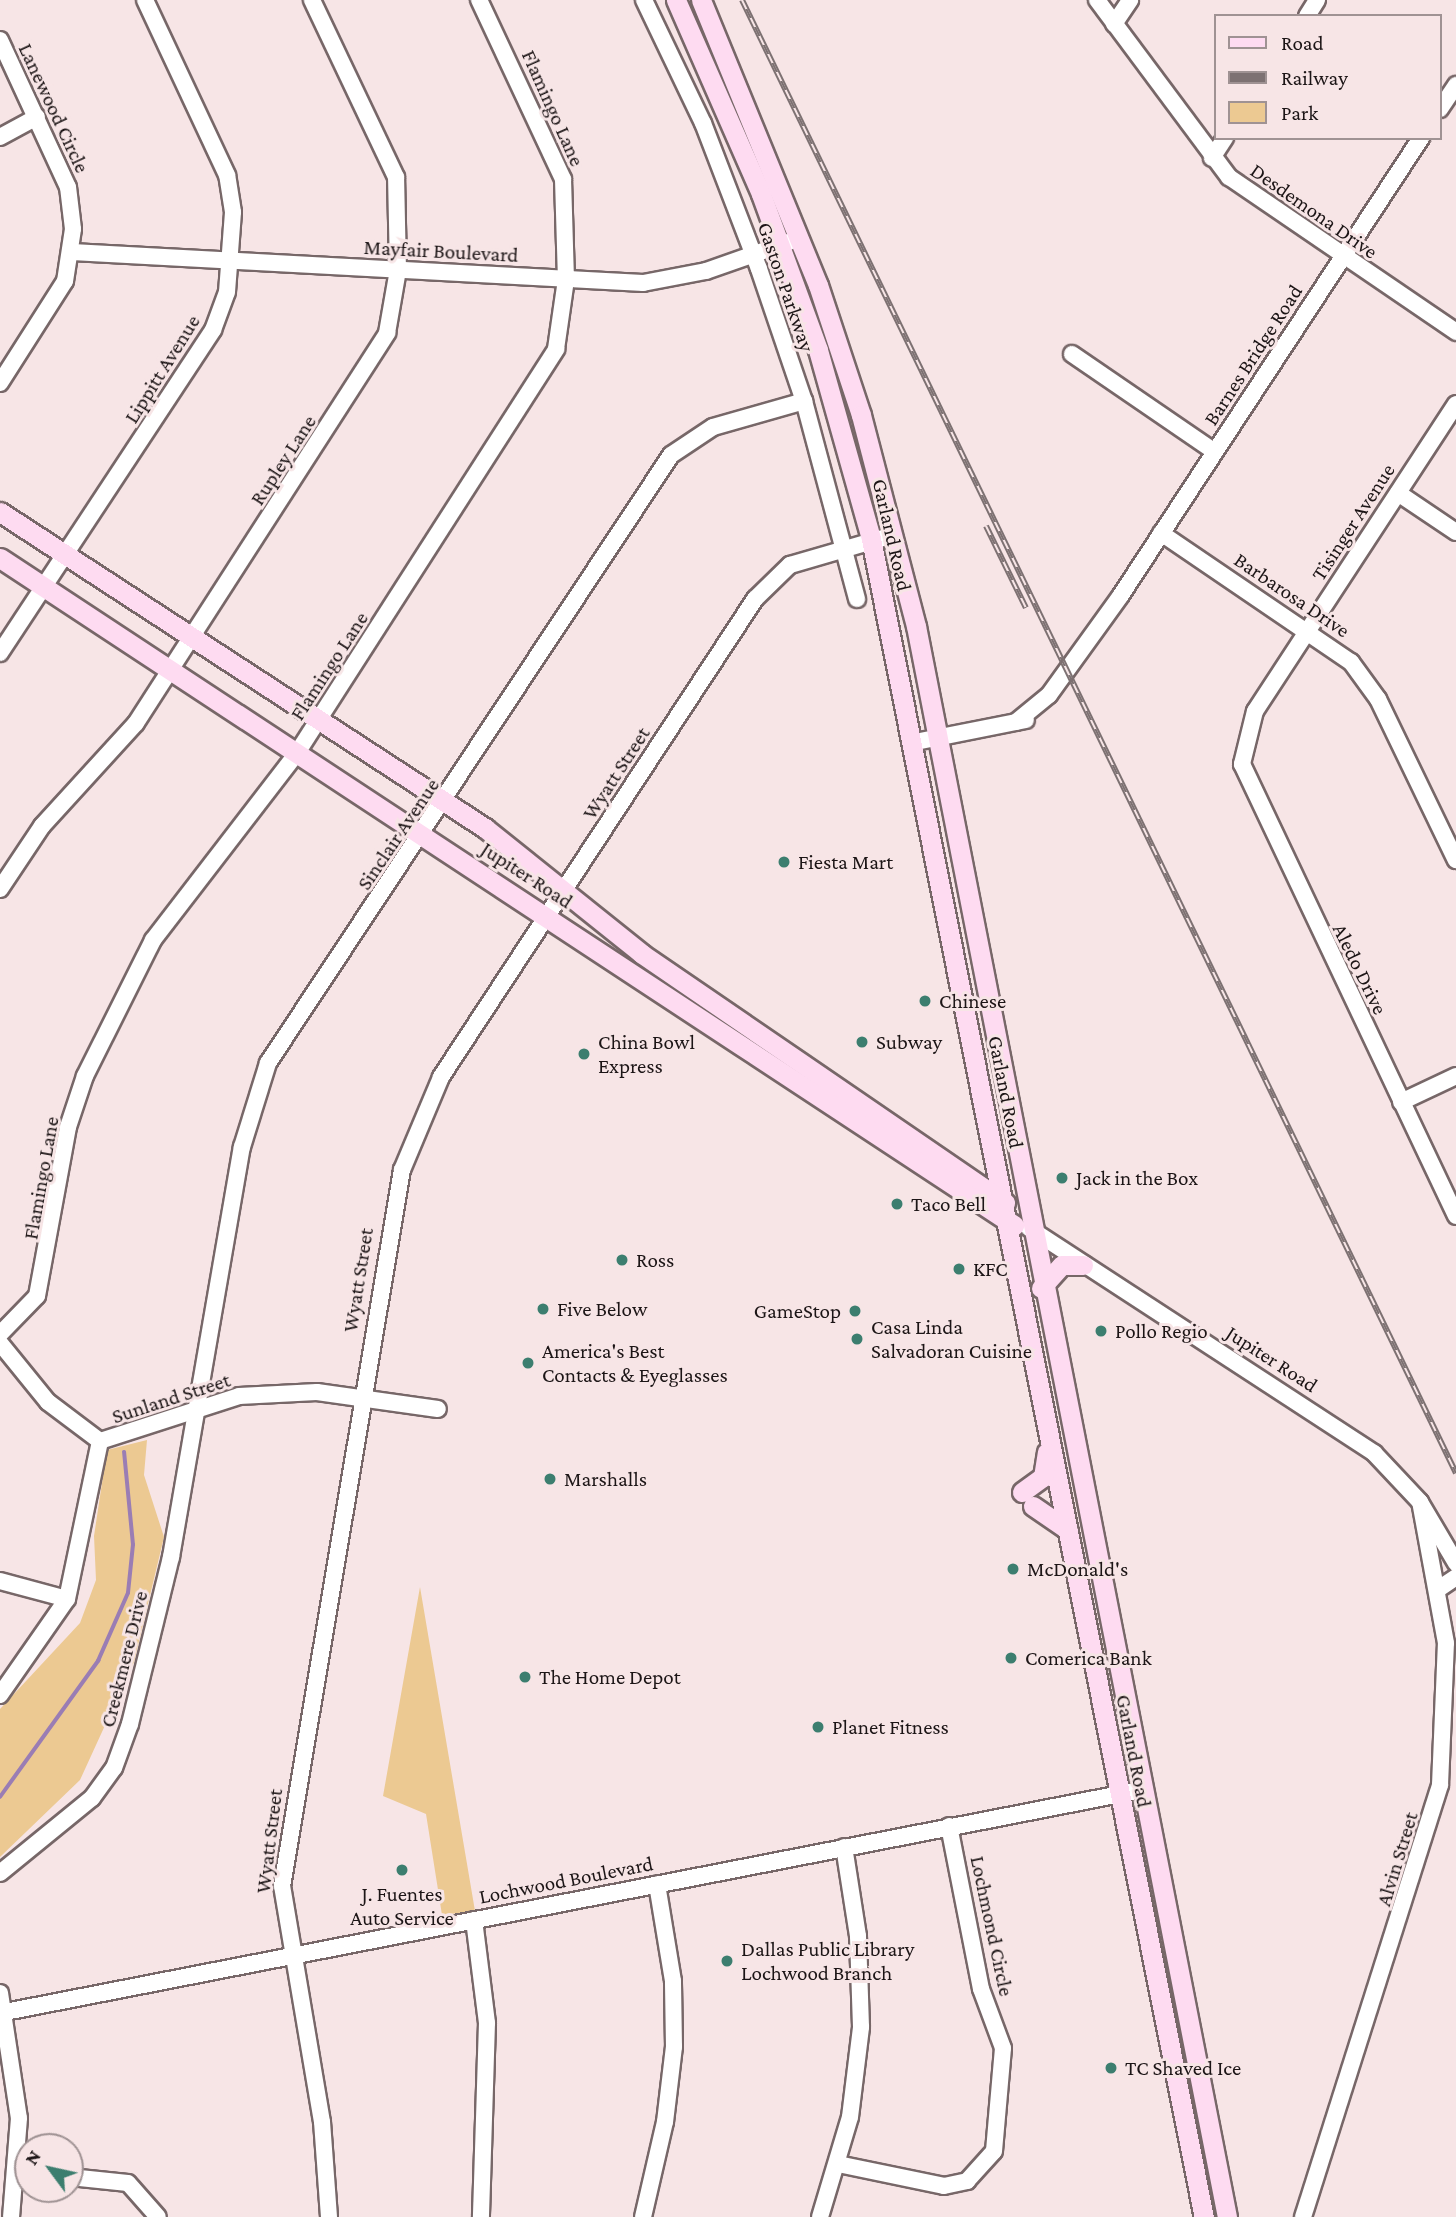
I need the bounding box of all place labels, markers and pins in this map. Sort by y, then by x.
place label: Fiesta Mart [798,849,893,875]
marker: Fiesta Mart [776,854,792,870]
place label: Chinese [939,988,1006,1014]
marker: Chinese [917,993,933,1009]
place label: China Bowl Express [598,1029,695,1079]
place label: Subway [876,1029,942,1055]
marker: Subway [854,1034,870,1050]
marker: China Bowl Express [576,1046,592,1062]
place label: Jack in the Box [1076,1165,1198,1191]
marker: Jack in the Box [1054,1170,1070,1186]
place label: Taco Bell [911,1191,986,1217]
marker: Taco Bell [889,1196,905,1212]
place label: Ross [636,1247,674,1273]
marker: Ross [614,1252,630,1268]
place label: KFC [973,1256,1008,1282]
marker: KFC [951,1261,967,1277]
place label: Five Below [557,1296,647,1322]
place label: GameStop [754,1298,841,1324]
marker: Five Below [535,1301,551,1317]
marker: GameStop [847,1303,863,1319]
place label: Casa Linda Salvadoran Cuisine [871,1314,1032,1364]
place label: Pollo Regio [1115,1318,1208,1344]
marker: Pollo Regio [1093,1323,1109,1339]
marker: Casa Linda Salvadoran Cuisine [849,1331,865,1347]
place label: America's Best Contacts & Eyeglasses [542,1338,728,1388]
marker: America's Best Contacts & Eyeglasses [520,1355,536,1371]
place label: Marshalls [564,1466,647,1492]
marker: Marshalls [542,1471,558,1487]
place label: McDonald's [1027,1556,1128,1582]
marker: McDonald's [1005,1561,1021,1577]
place label: Comerica Bank [1025,1645,1152,1671]
marker: Comerica Bank [1003,1650,1019,1666]
place label: The Home Depot [539,1664,681,1690]
marker: The Home Depot [517,1669,533,1685]
place label: Planet Fitness [832,1714,949,1740]
marker: Planet Fitness [810,1719,826,1735]
marker: J. Fuentes Auto Service [394,1862,410,1878]
place label: J. Fuentes Auto Service [350,1881,454,1931]
place label: Dallas Public Library Lochwood Branch [741,1936,914,1986]
marker: Dallas Public Library Lochwood Branch [719,1953,735,1969]
place label: TC Shaved Ice [1125,2055,1241,2081]
marker: TC Shaved Ice [1103,2060,1119,2076]

